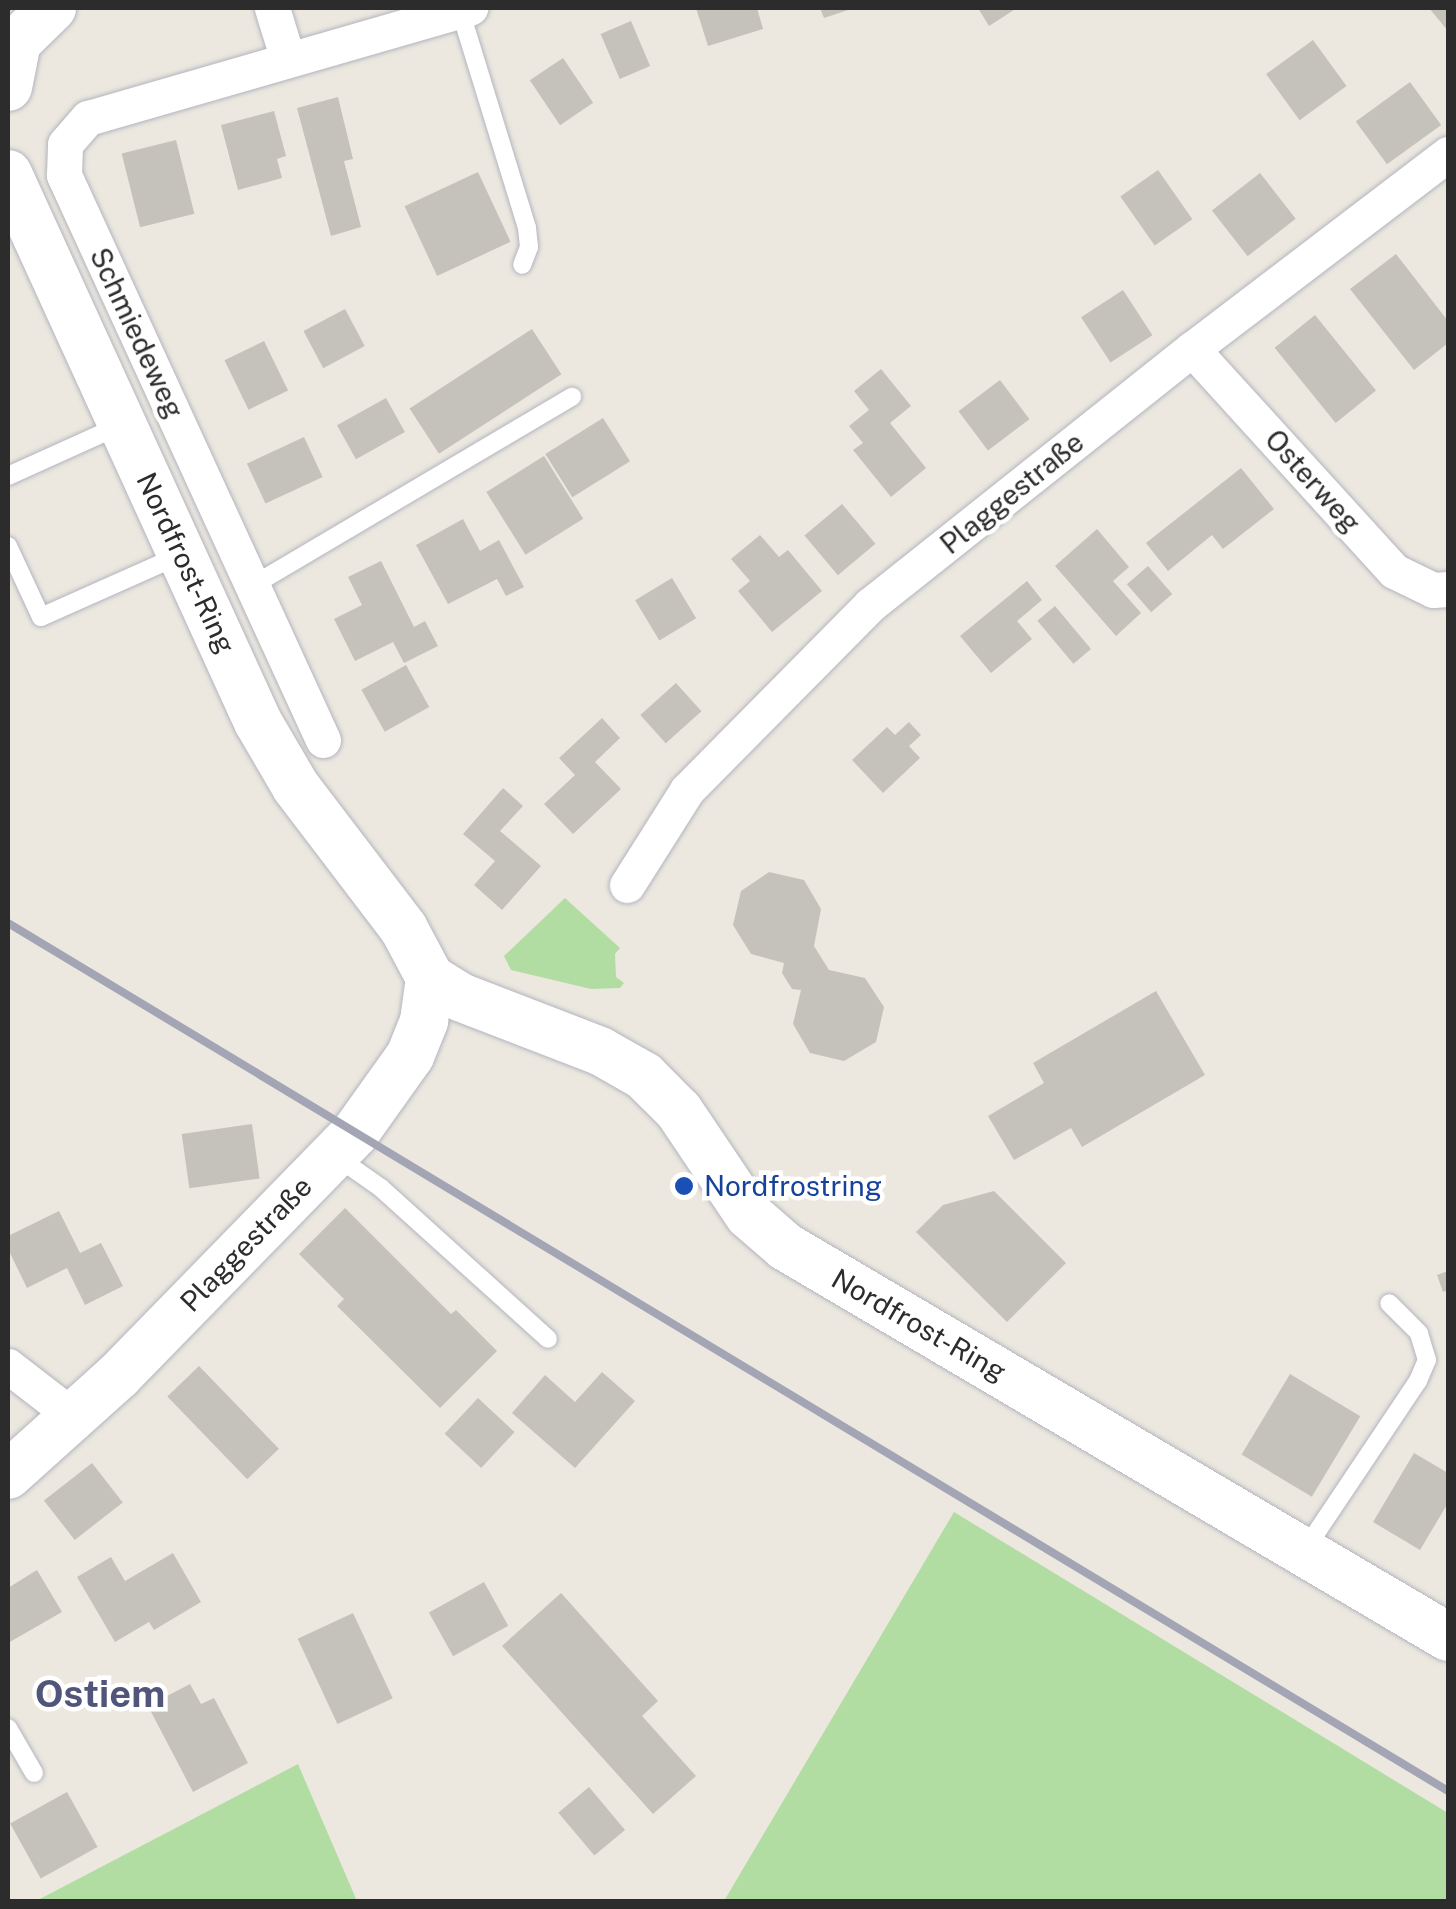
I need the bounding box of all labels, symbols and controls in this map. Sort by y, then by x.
street label: Schmiedeweg [83,242,191,424]
street label: Osterweg [1258,423,1368,539]
street label: Plaggestraße [934,425,1090,561]
street label: Nordfrost-Ring [129,467,243,659]
place label: Nordfrostring [704,1169,882,1203]
street label: Plaggestraße [173,1170,319,1318]
marker: Nordfrostring [673,1175,695,1197]
street label: Nordfrost-Ring [826,1262,1012,1388]
district label: Ostiem [35,1671,165,1717]

